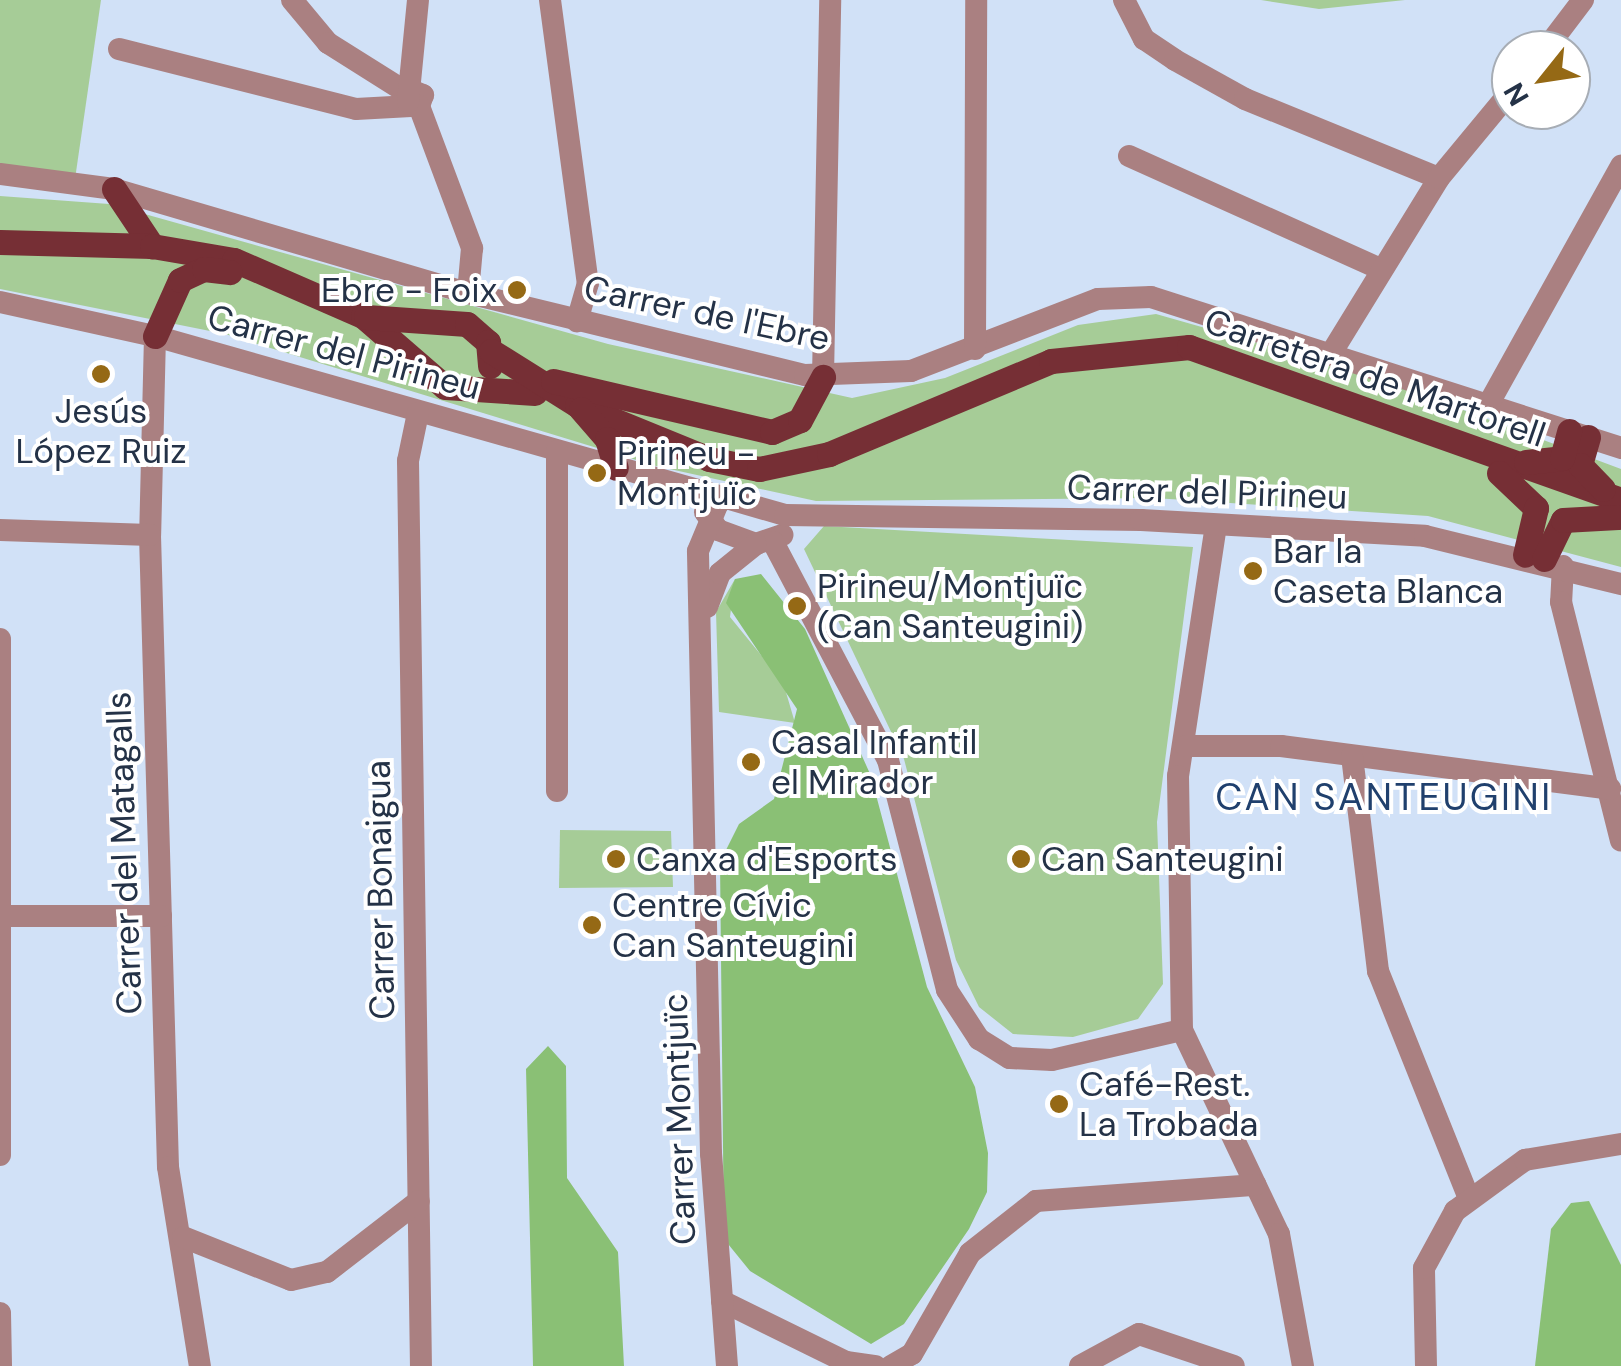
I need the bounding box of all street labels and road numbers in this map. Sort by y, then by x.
street label: Carrer de l'Ebre [580,266,834,360]
street label: Carrer del Pirineu [203,295,485,409]
street label: Carretera de Martorell [1199,300,1551,456]
street label: Carrer del Pirineu [1066,466,1348,518]
street label: Carrer del Matagalls [97,691,151,1015]
street label: Carrer Bonaigua [357,760,403,1020]
street label: Carrer Montjuïc [654,992,704,1246]

